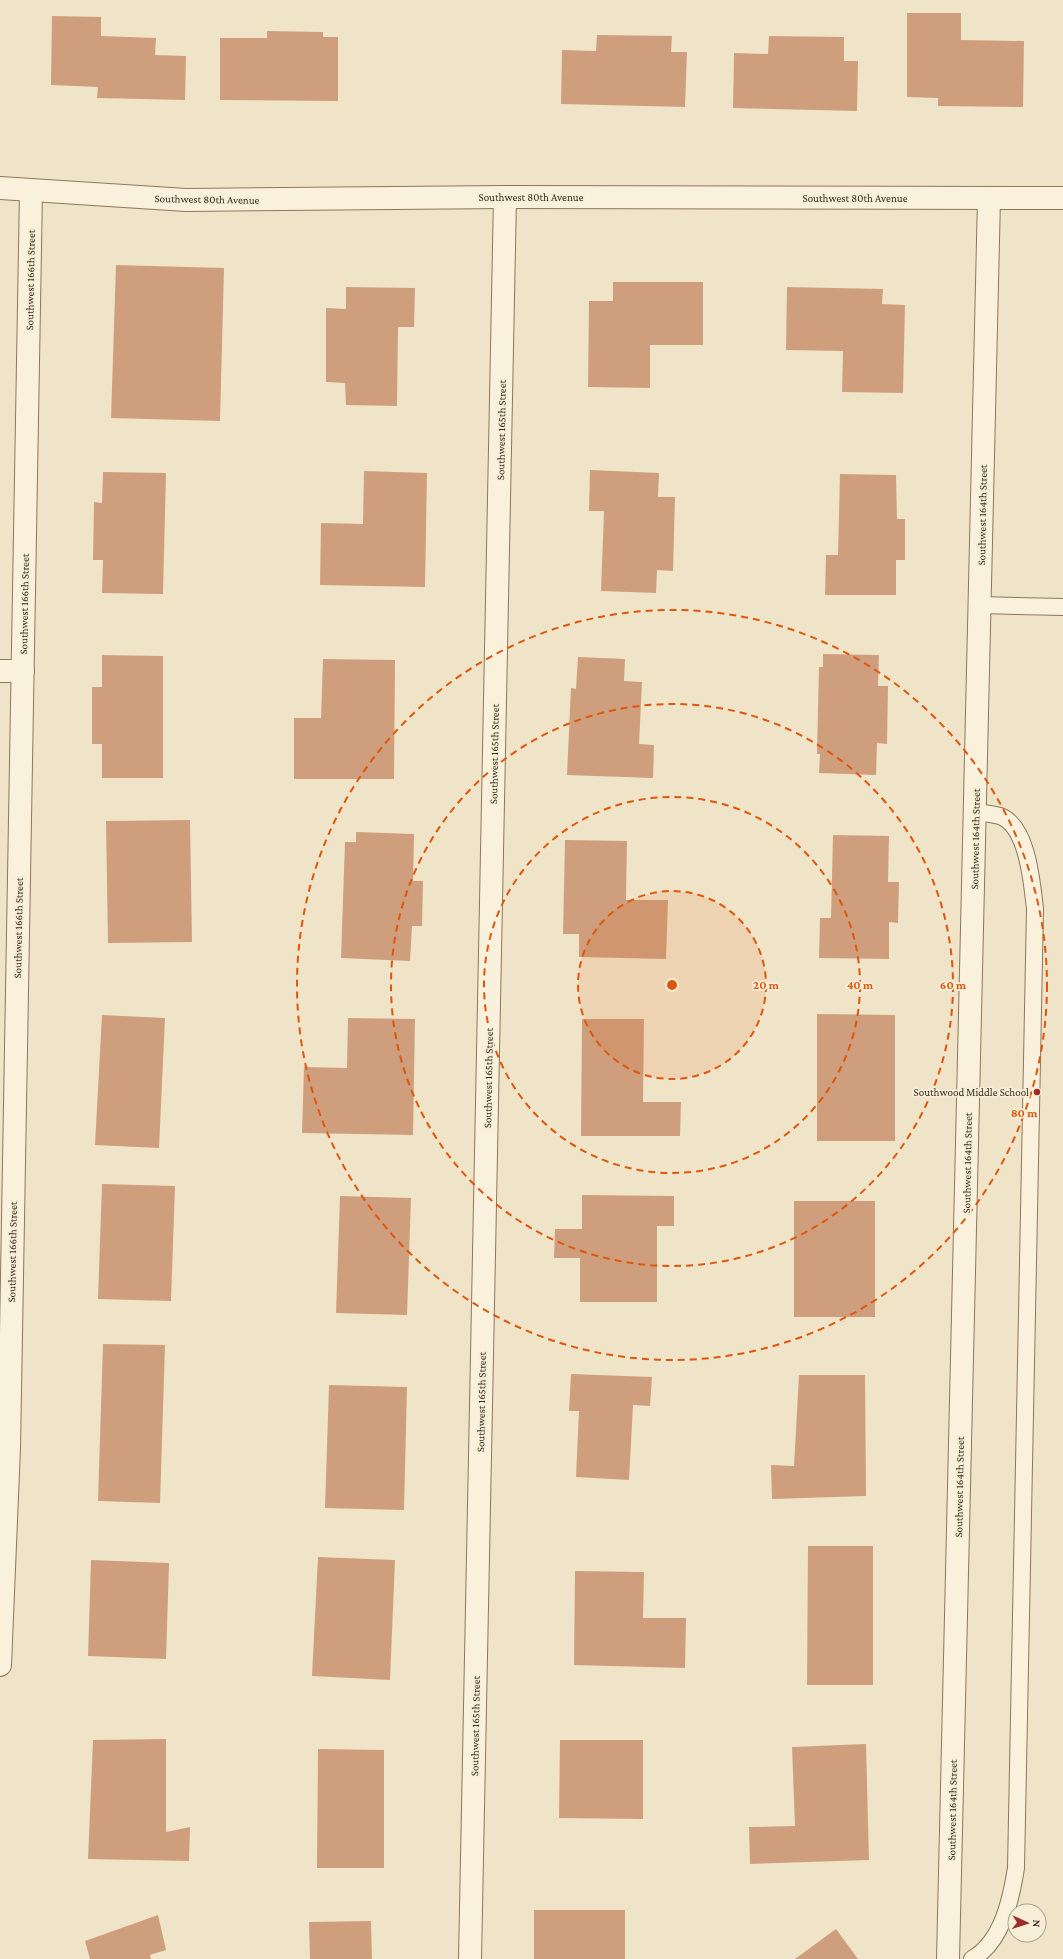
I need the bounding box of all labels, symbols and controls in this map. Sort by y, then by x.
street label: Southwest 80th Avenue [479,191,584,203]
street label: Southwest 80th Avenue [154,192,260,206]
street label: Southwest 80th Avenue [803,192,908,204]
street label: Southwest 166th Street [23,229,37,331]
street label: Southwest 165th Street [494,379,508,480]
street label: Southwest 164th Street [975,464,989,566]
street label: Southwest 166th Street [17,553,31,655]
street label: Southwest 165th Street [487,703,501,804]
street label: Southwest 164th Street [968,788,982,890]
street label: Southwest 166th Street [11,877,25,979]
centre of rings [665,978,679,992]
text: 20 m [753,978,780,992]
text: 40 m [847,978,874,992]
text: 60 m [940,978,967,992]
street label: Southwest 165th Street [481,1027,495,1128]
place label: Southwood Middle School [914,1086,1029,1098]
marker: Southwood Middle School [1032,1087,1042,1097]
text: 80 m [1011,1106,1038,1120]
street label: Southwest 164th Street [960,1112,974,1214]
street label: Southwest 166th Street [5,1201,19,1303]
street label: Southwest 165th Street [474,1351,488,1452]
street label: Southwest 164th Street [952,1436,966,1538]
street label: Southwest 165th Street [468,1675,482,1776]
street label: Southwest 164th Street [945,1759,959,1861]
north arrow [1007,1903,1047,1943]
text: N [1031,1919,1043,1928]

